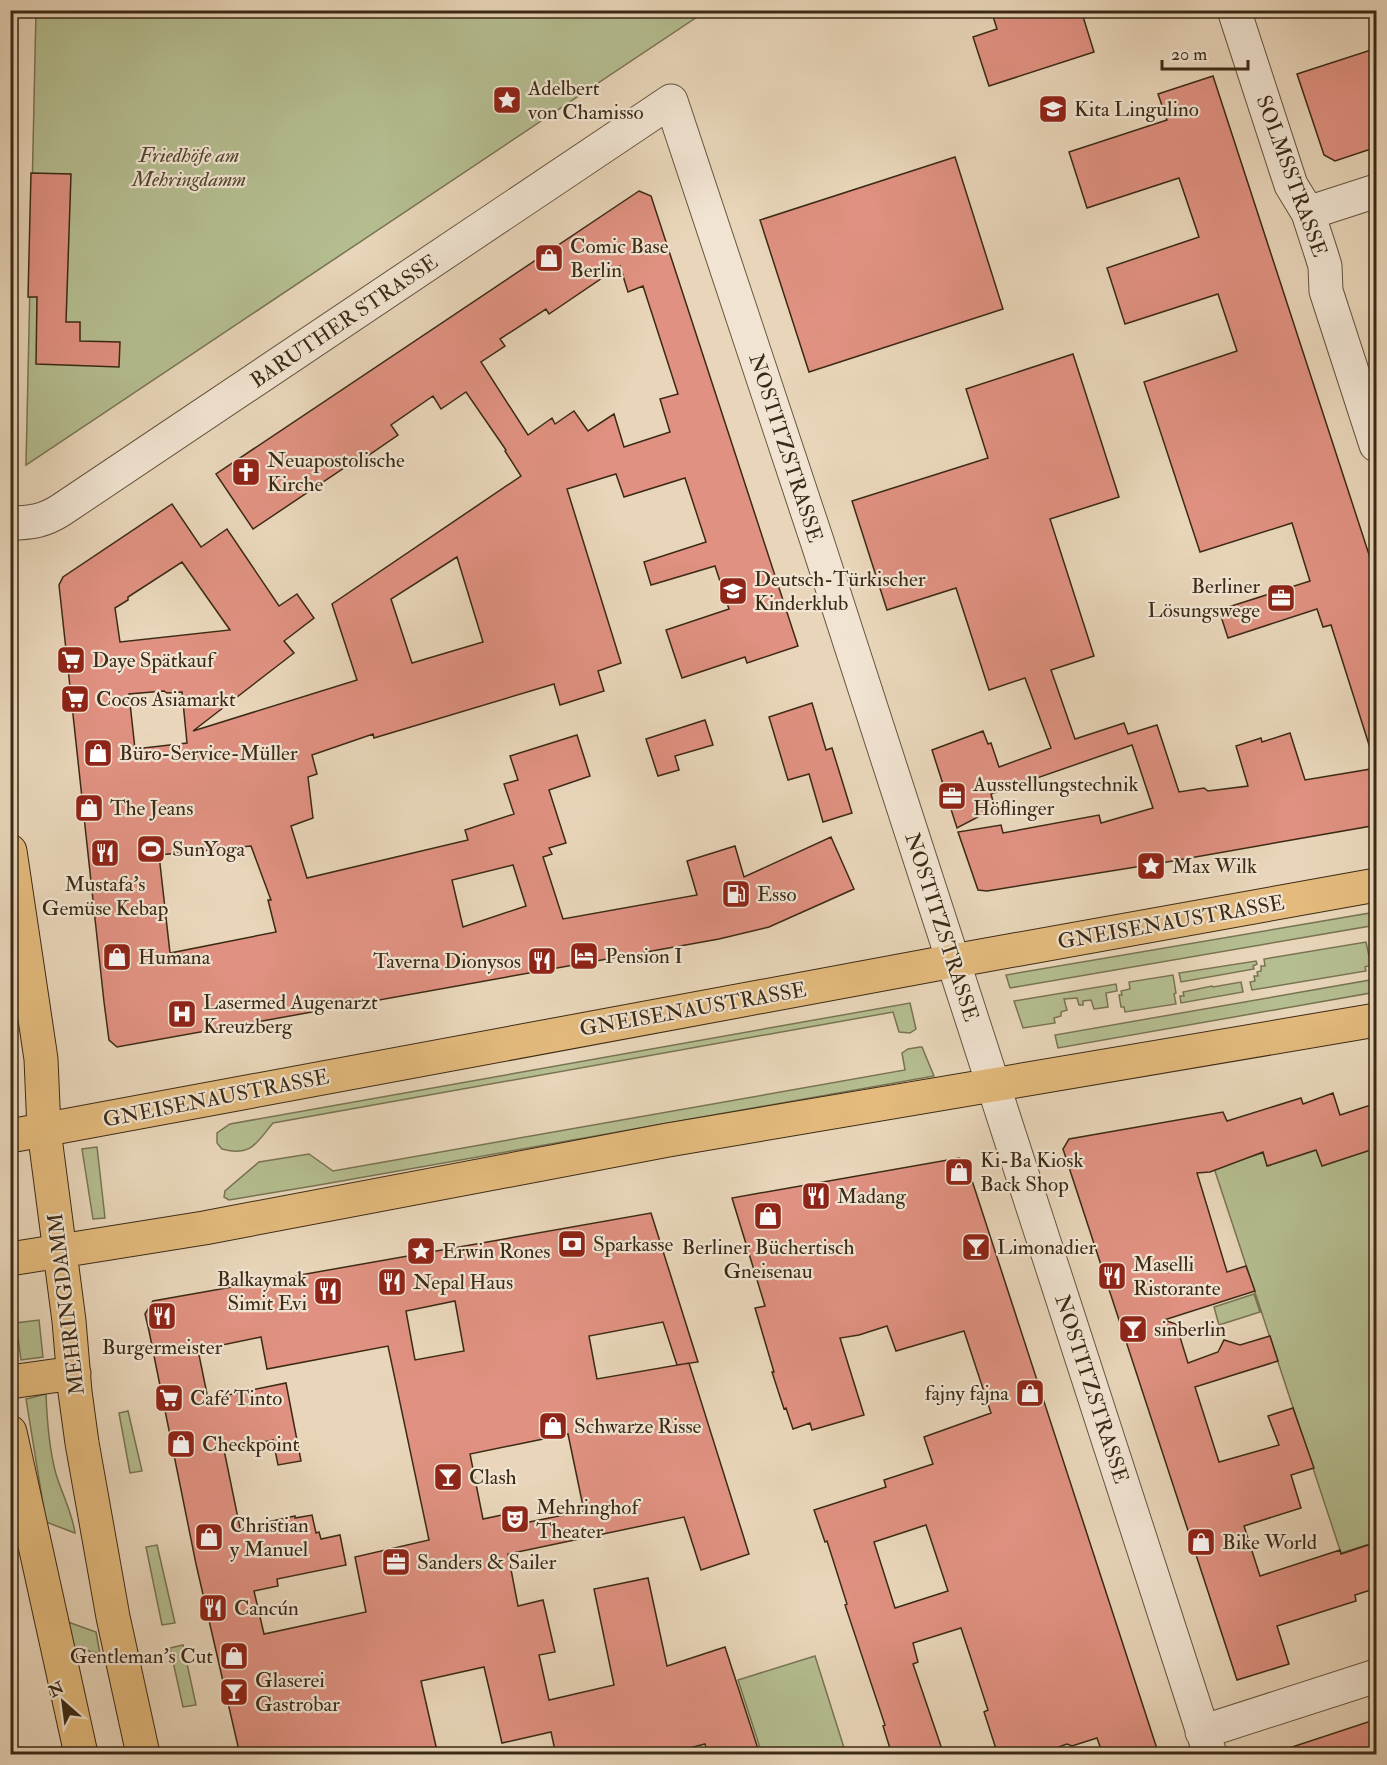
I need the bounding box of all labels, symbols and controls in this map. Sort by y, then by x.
scale bar [1162,33,1248,71]
text: 20 m [1171,43,1207,66]
place label: Adelbert von Chamisso [527,75,644,126]
place icon: Adelbert von Chamisso [491,84,523,116]
street label: SOLMSSTRASSE [1250,92,1333,261]
school or university icon: Kita Lingulino [1037,93,1069,125]
place label: Kita Lingulino [1074,96,1199,123]
park label: Friedhöfe am Mehringdamm [130,142,246,193]
place label: Comic Base Berlin [570,233,669,284]
shop icon: Comic Base Berlin [533,242,565,274]
street label: BARUTHER STRASSE [245,249,443,394]
street label: NOSTITZSTRASSE [742,350,829,546]
place label: Neuapostolische Kirche [267,447,405,498]
church icon: Neuapostolische Kirche [230,456,262,488]
place label: Deutsch-Türkischer Kinderklub [754,566,926,617]
place label: Berliner Lösungswege [1147,573,1260,624]
school or university icon: Deutsch-Türkischer Kinderklub [717,575,749,607]
office icon: Berliner Lösungswege [1265,582,1297,614]
supermarket icon: Daye Spätkauf [55,644,87,676]
place label: Daye Spätkauf [92,647,217,674]
supermarket icon: Cocos Asiamarkt [59,683,91,715]
place label: Cocos Asiamarkt [96,686,236,713]
shop icon: Büro-Service-Müller [82,737,114,769]
place label: Büro-Service-Müller [119,740,298,767]
place label: Ausstellungstechnik Höflinger [972,771,1139,822]
office icon: Ausstellungstechnik Höflinger [936,780,968,812]
shop icon: The Jeans [73,792,105,824]
place label: The Jeans [110,795,193,822]
street label: NOSTITZSTRASSE [898,829,985,1025]
sports icon: SunYoga [135,833,167,865]
place label: SunYoga [172,836,245,863]
restaurant icon: Mustafa's Gemüse Kebap [89,837,121,869]
place icon: Max Wilk [1135,850,1167,882]
place label: Max Wilk [1172,853,1257,880]
place label: Mustafa's Gemüse Kebap [42,871,168,922]
fuel station icon: Esso [720,878,752,910]
place label: Esso [757,881,797,908]
street label: GNEISENAUSTRASSE [1056,889,1287,956]
hotel icon: Pension I [568,940,600,972]
shop icon: Humana [101,941,133,973]
place label: Pension I [605,943,683,970]
place label: Humana [138,944,211,971]
restaurant icon: Taverna Dionysos [526,945,558,977]
place label: Taverna Dionysos [373,948,521,975]
street label: GNEISENAUSTRASSE [578,976,809,1043]
place label: Lasermed Augenarzt Kreuzberg [203,989,378,1040]
hospital icon: Lasermed Augenarzt Kreuzberg [166,998,198,1030]
street label: GNEISENAUSTRASSE [101,1063,331,1134]
place label: Ki-Ba Kiosk Back Shop [980,1147,1083,1198]
shop icon: Ki-Ba Kiosk Back Shop [943,1156,975,1188]
restaurant icon: Madang [800,1180,832,1212]
place label: Madang [837,1183,907,1210]
shop icon: Berliner Büchertisch Gneisenau [752,1200,784,1232]
street label: MEHRINGDAMM [42,1211,91,1396]
bank icon: Sparkasse [556,1228,588,1260]
place label: Sparkasse [593,1231,674,1258]
bar icon: Limonadier [960,1231,992,1263]
place label: Berliner Büchertisch Gneisenau [682,1234,854,1285]
place label: Limonadier [997,1234,1096,1261]
place icon: Erwin Rones [405,1235,437,1267]
place label: Erwin Rones [442,1238,550,1265]
place label: Maselli Ristorante [1133,1251,1221,1302]
restaurant icon: Maselli Ristorante [1096,1260,1128,1292]
place label: Balkaymak Simit Evi [217,1266,307,1317]
restaurant icon: Nepal Haus [376,1266,408,1298]
place label: Nepal Haus [413,1269,513,1296]
restaurant icon: Balkaymak Simit Evi [312,1275,344,1307]
street label: NOSTITZSTRASSE [1048,1291,1135,1487]
restaurant icon: Burgermeister [146,1300,178,1332]
bar icon: sinberlin [1117,1313,1149,1345]
place label: sinberlin [1154,1316,1226,1343]
place label: Burgermeister [102,1334,222,1361]
shop icon: fajny fajna [1014,1377,1046,1409]
place label: fajny fajna [925,1380,1009,1407]
supermarket icon: Café Tinto [153,1382,185,1414]
place label: Café Tinto [190,1385,282,1412]
shop icon: Schwarze Risse [537,1410,569,1442]
place label: Schwarze Risse [574,1413,702,1440]
shop icon: Checkpoint [165,1428,197,1460]
place label: Checkpoint [202,1431,299,1458]
bar icon: Clash [432,1461,464,1493]
place label: Clash [469,1464,517,1491]
place label: Mehringhof Theater [536,1494,641,1545]
theatre icon: Mehringhof Theater [499,1503,531,1535]
place label: Christian y Manuel [230,1512,309,1563]
shop icon: Christian y Manuel [193,1521,225,1553]
shop icon: Bike World [1185,1526,1217,1558]
place label: Bike World [1222,1529,1318,1556]
office icon: Sanders & Sailer [380,1546,412,1578]
place label: Sanders & Sailer [417,1549,557,1576]
restaurant icon: Cancún [197,1592,229,1624]
place label: Cancún [234,1595,299,1622]
shop icon: Gentleman's Cut [218,1640,250,1672]
place label: Gentleman's Cut [70,1643,213,1670]
place label: Glaserei Gastrobar [255,1667,340,1718]
north arrow [33,1672,93,1732]
bar icon: Glaserei Gastrobar [218,1676,250,1708]
text: N [45,1677,68,1702]

